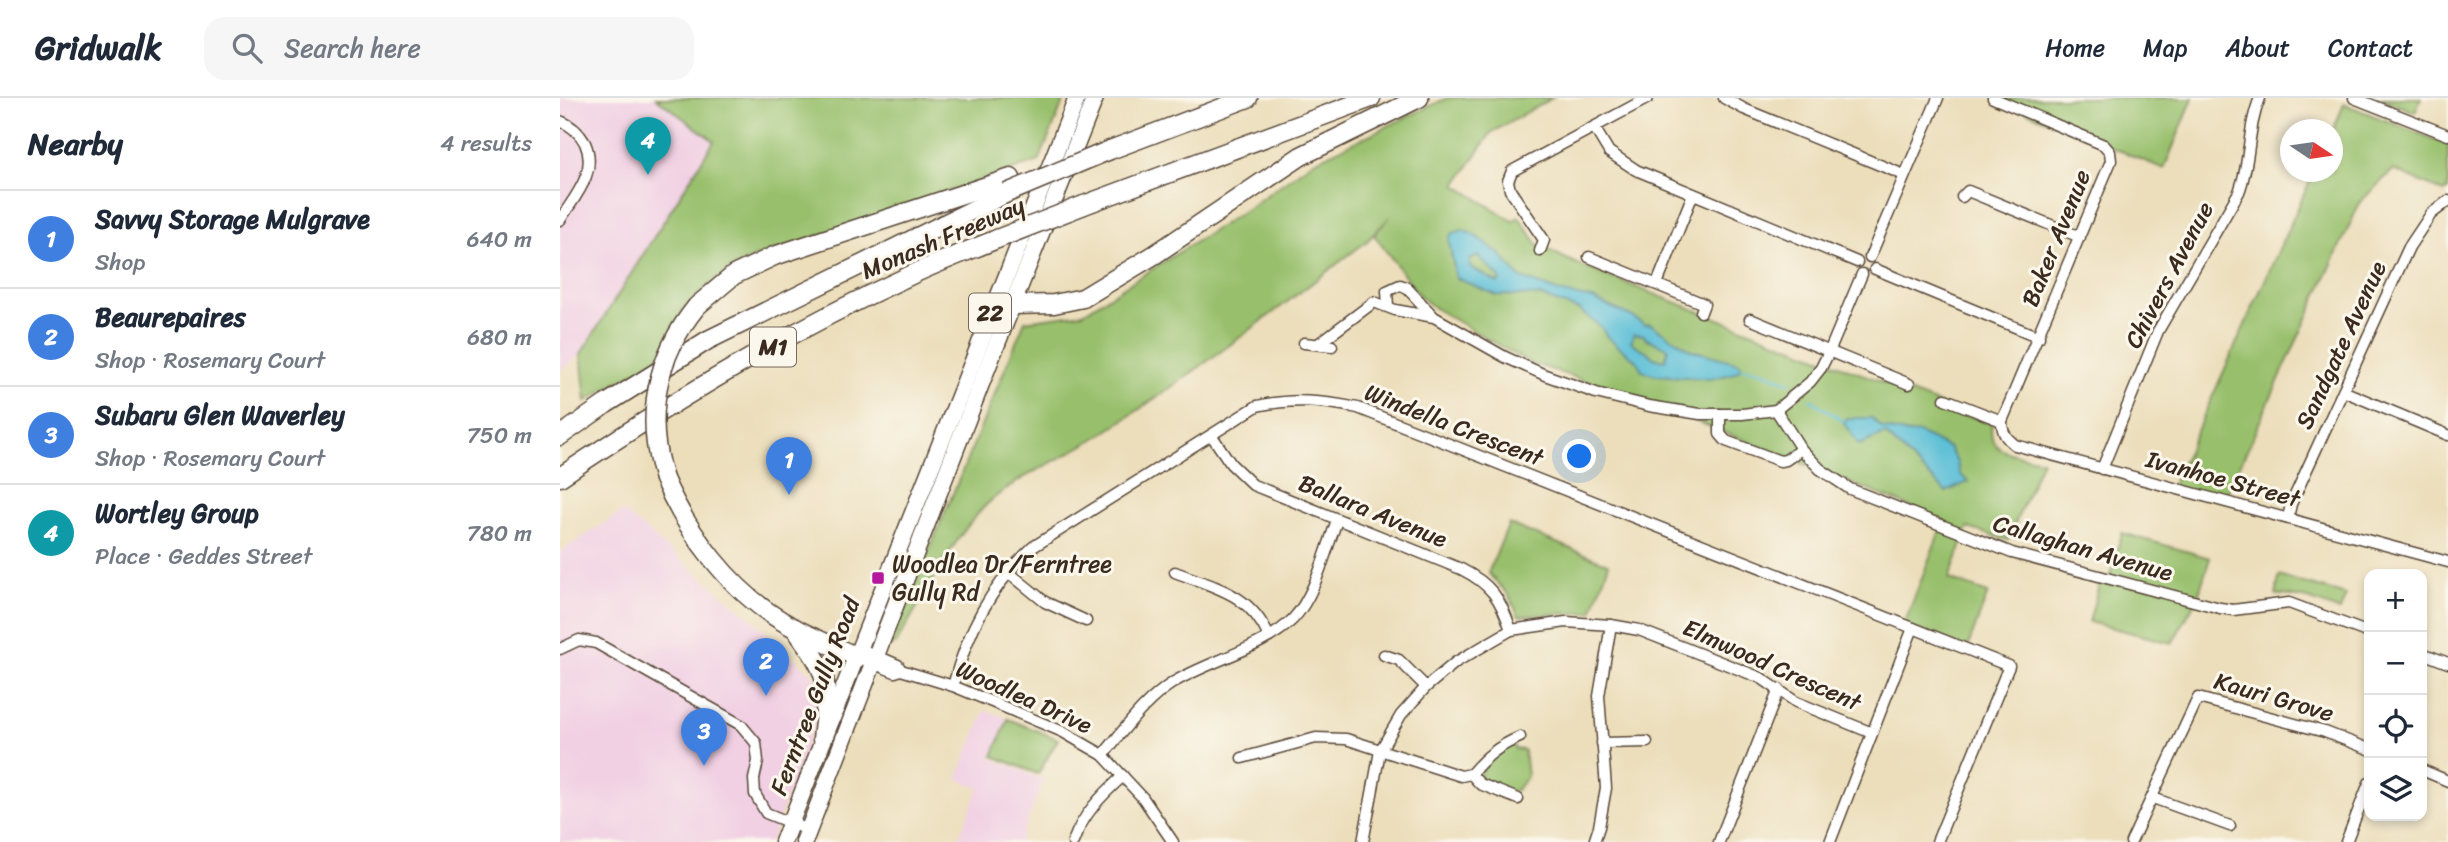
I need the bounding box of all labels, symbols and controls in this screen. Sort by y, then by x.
search box [204,17,694,80]
text: Gridwalk [35,19,162,77]
text: Search here [284,25,421,71]
text: Home [2045,27,2105,69]
text: Map [2143,27,2187,69]
text: About [2225,27,2290,69]
text: Contact [2328,27,2413,69]
icon: search [228,29,266,67]
text: Nearby [28,117,123,171]
pin: 4 [625,117,671,175]
north arrow [2280,119,2343,182]
text: 4 results [440,123,532,164]
street label: Baker Avenue [2009,163,2103,313]
street label: Monash Freeway [855,184,1032,291]
street label: Chivers Avenue [2113,194,2225,356]
text: Savvy Storage Mulgrave [95,196,370,242]
text: 1 [46,219,56,260]
text: 640 m [466,219,532,260]
text: Shop [95,242,145,283]
street label: Sandgate Avenue [2284,253,2399,436]
text: Beaurepaires [95,294,246,340]
road number: 22 [969,294,1011,332]
text: 2 [44,317,58,358]
text: 680 m [467,317,532,358]
road number: M1 [750,328,796,366]
text: Shop · Rosemary Court [95,340,325,381]
street label: Windella Crescent [1358,372,1551,479]
text: Subaru Glen Waverley [95,392,345,438]
text: 3 [45,415,57,456]
text: 750 m [467,415,532,456]
pin: 1 [766,437,812,495]
text: Shop · Rosemary Court [95,438,325,479]
street label: Ivanhoe Street [2140,438,2306,520]
your location [1562,439,1596,473]
street label: Ballara Avenue [1292,462,1454,560]
text: Wortley Group [95,490,259,536]
street label: Callaghan Avenue [1988,502,2178,594]
text: 4 [44,513,58,554]
text: 780 m [467,513,532,554]
text: Place · Geddes Street [95,536,312,577]
place label: Woodlea Dr/Ferntree Gully Rd [892,543,1112,613]
map controls [2364,569,2427,821]
button: + [2364,569,2427,632]
marker: Woodlea Dr/Ferntree Gully Rd [870,570,886,586]
street label: Ferntree Gully Road [758,589,873,801]
street label: Elmwood Crescent [1676,607,1869,724]
button: − [2364,632,2427,695]
pin: 2 [743,638,789,696]
street label: Woodlea Drive [949,648,1100,746]
street label: Kauri Grove [2209,660,2339,734]
button: locate [2364,695,2427,758]
pin: 3 [681,708,727,766]
button: layers [2364,758,2427,821]

